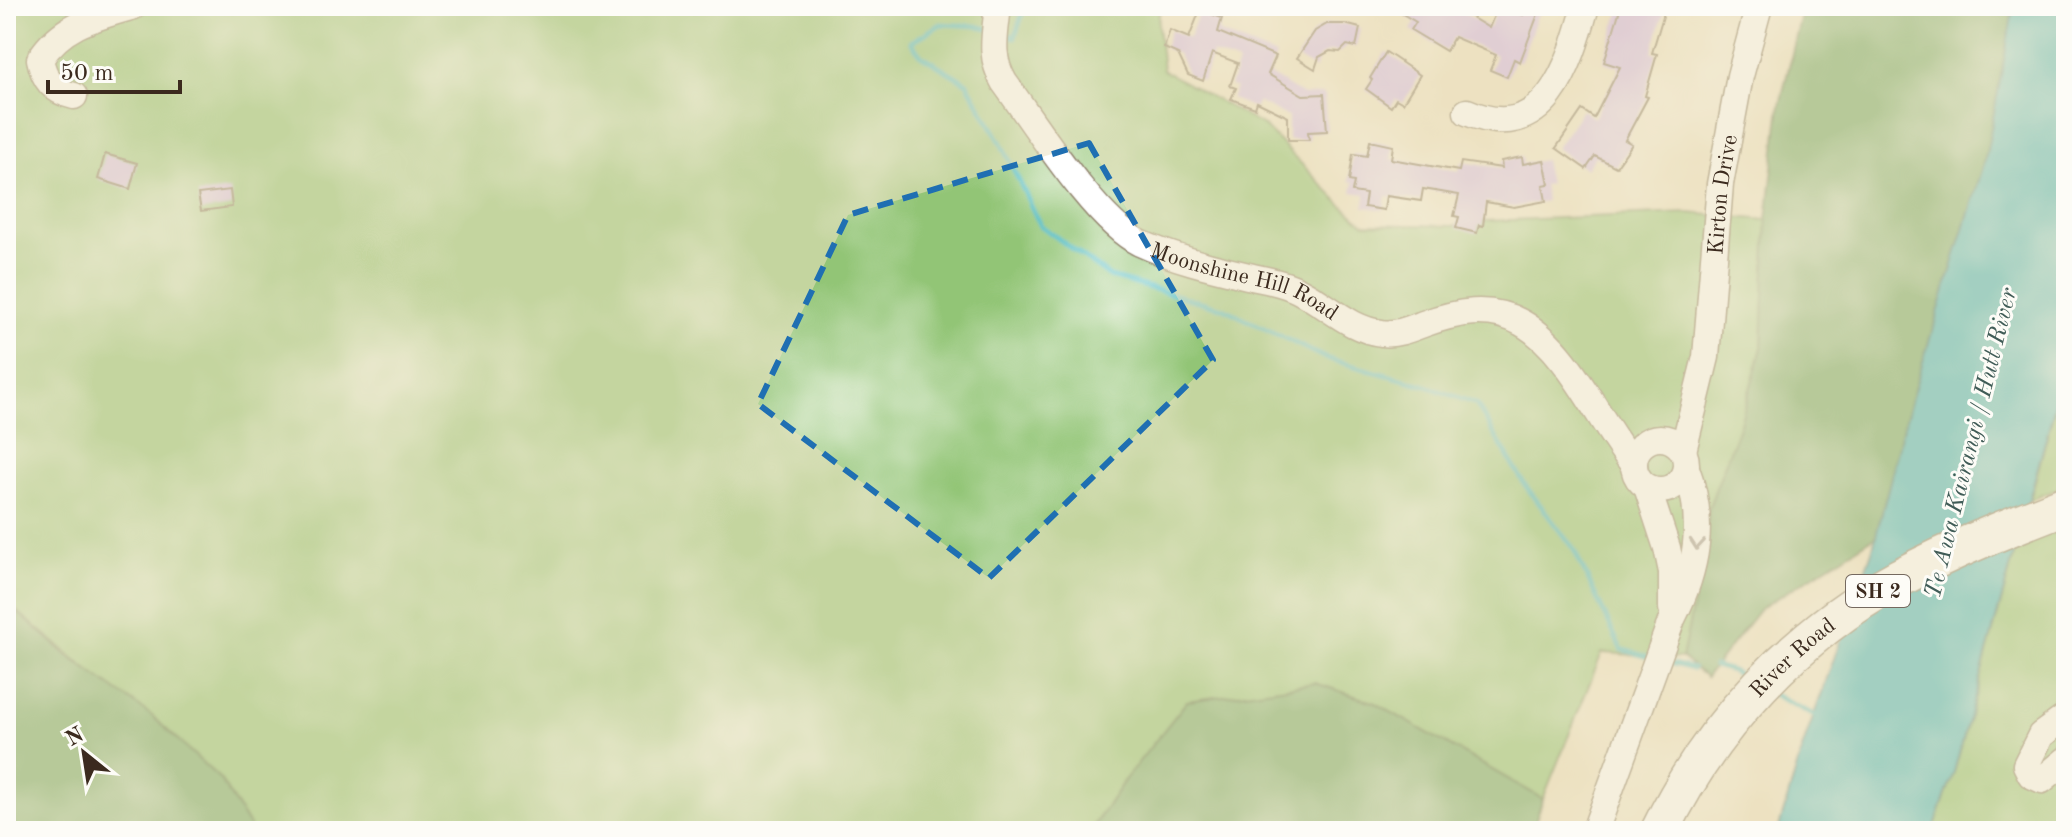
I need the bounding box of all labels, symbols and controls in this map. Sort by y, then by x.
scale bar [48,44,180,94]
text: 50 m [60,62,114,86]
street label: Kirton Drive [1705,133,1742,256]
street label: Moonshine Hill Road [1147,240,1342,325]
water label: Te Awa Kairangi / Hutt River [1922,285,2022,601]
one-way arrow [1688,538,1705,551]
road number: SH 2 [1846,575,1910,607]
street label: River Road [1746,614,1840,702]
north arrow [44,713,124,793]
text: N [62,724,88,751]

